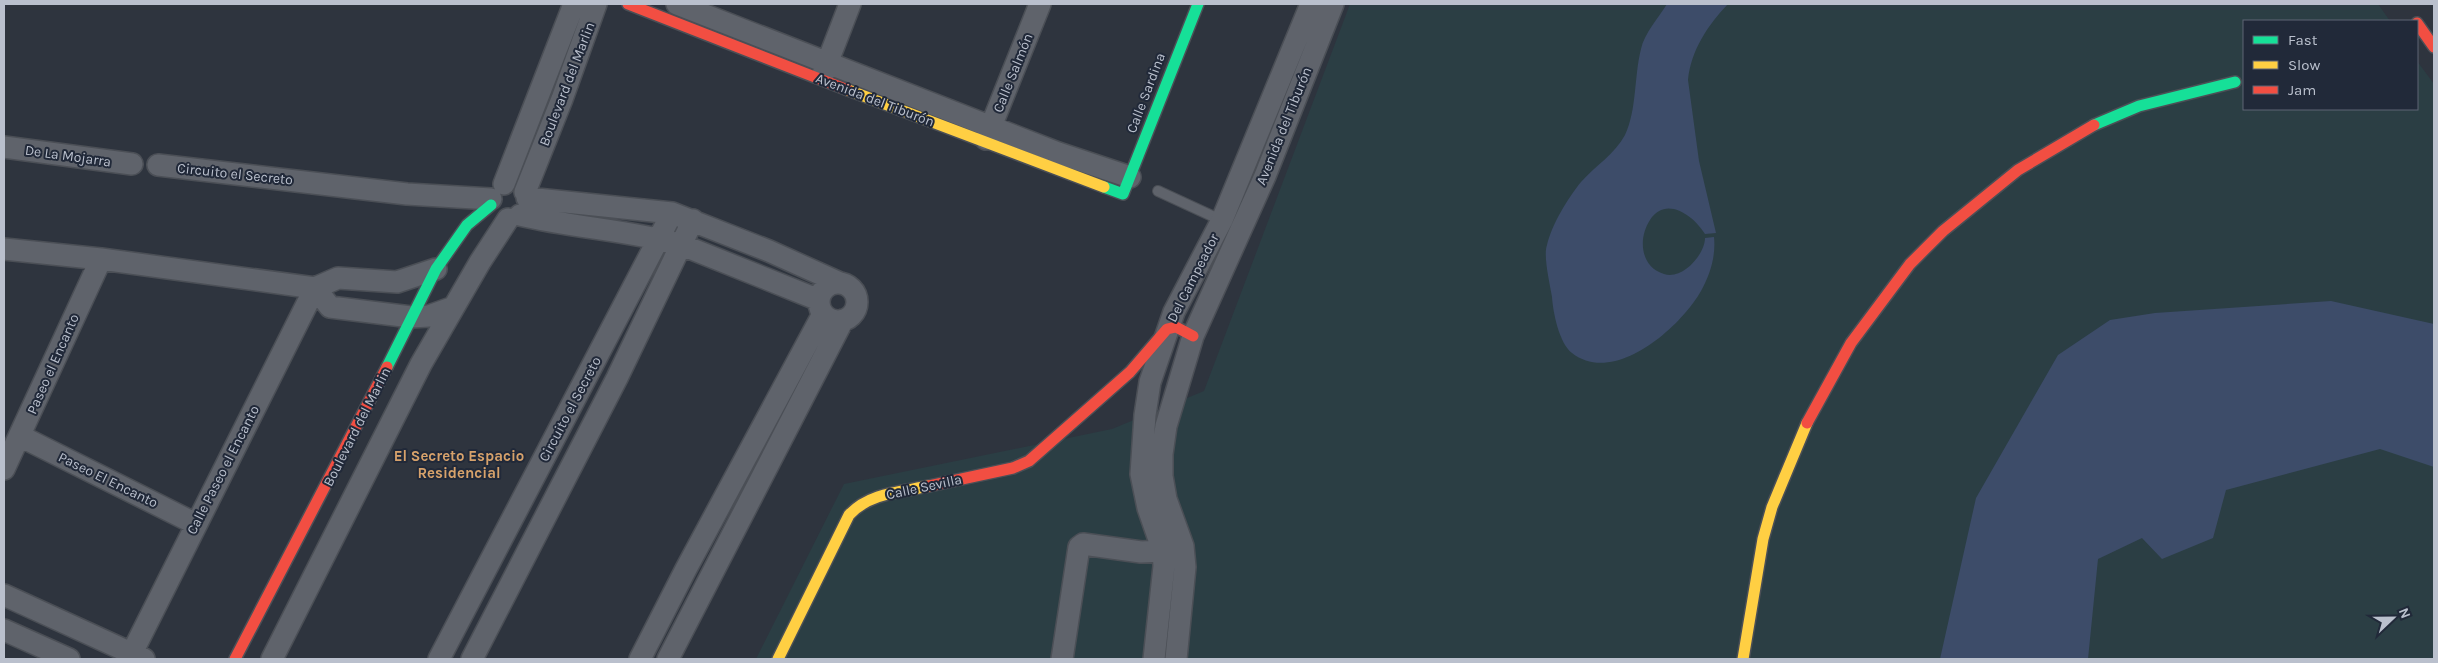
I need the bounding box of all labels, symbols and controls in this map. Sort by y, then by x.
street label: Boulevard del Marlin [536,20,598,148]
legend [2243,20,2418,110]
street label: Calle Salmón [989,31,1037,115]
text: Fast [2288,31,2318,49]
street label: Calle Sardina [1123,51,1169,135]
text: Slow [2288,56,2320,74]
street label: Avenida del Tiburón [1253,65,1315,187]
street label: Avenida del Tiburón [813,70,937,130]
text: Jam [2288,81,2316,99]
street label: De La Mojarra [24,142,112,170]
street label: Circuito el Secreto [176,159,294,189]
street label: Del Campeador [1163,230,1223,325]
street label: Paseo el Encanto [23,311,83,417]
street label: Circuito el Secreto [535,354,605,464]
street label: Boulevard del Marlin [320,365,394,489]
street label: Calle Paseo el Encanto [183,403,263,537]
district label: El Secreto Espacio Residencial [394,447,524,482]
street label: Paseo El Encanto [55,449,161,511]
street label: Calle Sevilla [885,471,963,503]
north arrow [2368,593,2418,643]
text: N [2395,605,2414,621]

